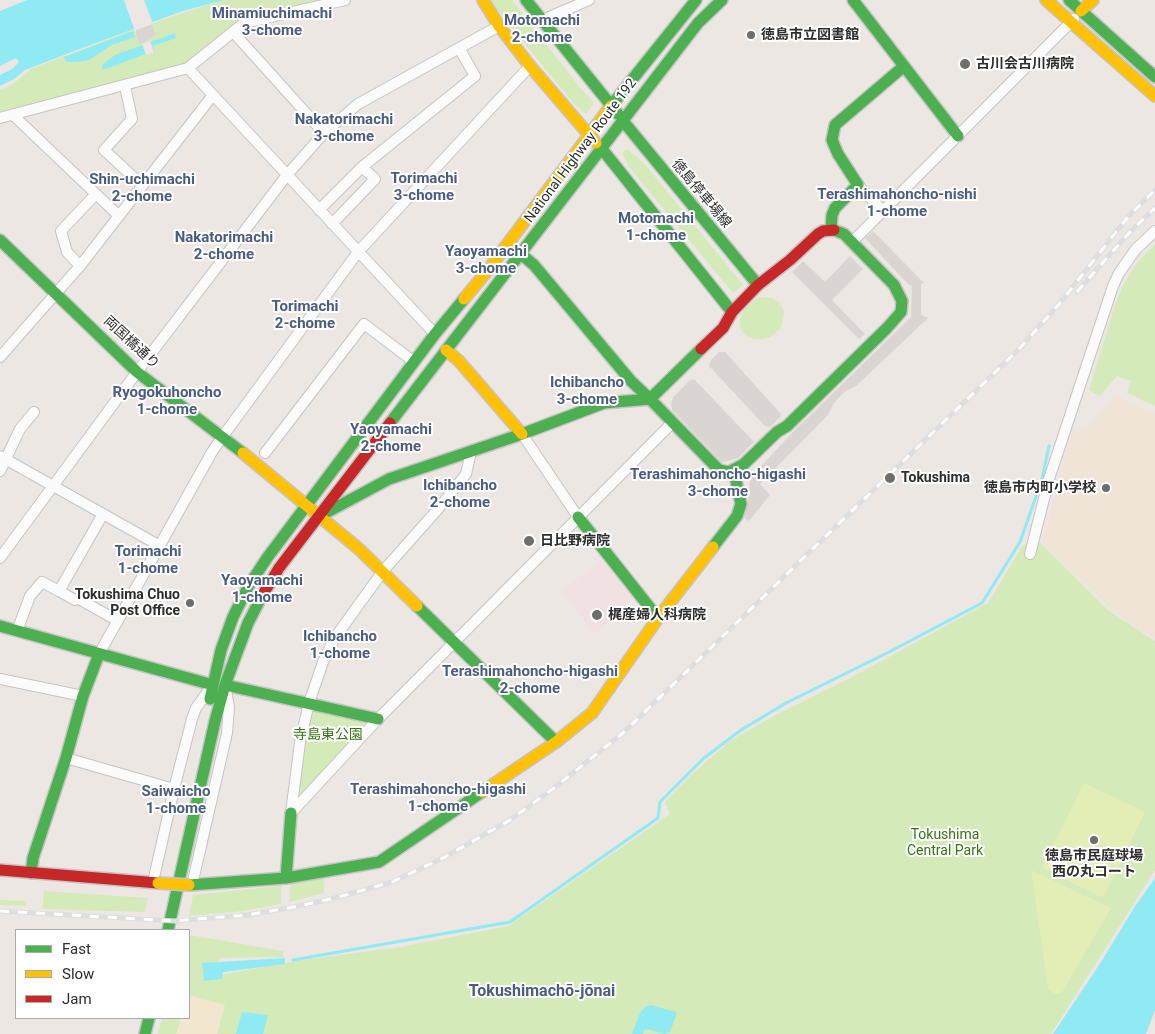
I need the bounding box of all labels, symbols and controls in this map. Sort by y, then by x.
district label: Minamiuchimachi 3-chome [212,5,332,40]
district label: Motomachi 2-chome [504,12,580,47]
place label: 徳島市立図書館 [761,27,859,43]
marker: 徳島市立図書館 [745,29,757,41]
place label: 古川会古川病院 [976,56,1074,72]
marker: 古川会古川病院 [958,57,972,71]
street label: National Highway Route 192 [521,76,641,226]
district label: Nakatorimachi 3-chome [295,111,393,146]
street label: 徳島停車場線 [668,156,734,232]
district label: Torimachi 3-chome [390,170,458,205]
district label: Shin-uchimachi 2-chome [89,171,195,206]
district label: Terashimahoncho-nishi 1-chome [817,186,977,221]
district label: Motomachi 1-chome [618,210,694,245]
district label: Nakatorimachi 2-chome [175,229,273,264]
district label: Yaoyamachi 3-chome [445,243,527,278]
district label: Torimachi 2-chome [271,298,339,333]
street label: 両国橋通り [100,313,162,373]
district label: Ichibancho 3-chome [550,374,624,409]
district label: Ryogokuhoncho 1-chome [113,384,221,419]
district label: Yaoyamachi 2-chome [350,421,432,456]
district label: Terashimahoncho-higashi 3-chome [630,466,806,501]
place label: Tokushima [901,470,970,486]
marker: Tokushima [883,471,897,485]
district label: Ichibancho 2-chome [423,477,497,512]
place label: 徳島市内町小学校 [984,480,1096,496]
marker: 徳島市内町小学校 [1100,482,1112,494]
place label: 日比野病院 [540,533,610,549]
marker: 日比野病院 [522,534,536,548]
district label: Torimachi 1-chome [114,543,182,578]
district label: Yaoyamachi 1-chome [221,572,303,607]
place label: Tokushima Chuo Post Office [75,587,180,620]
marker: Tokushima Chuo Post Office [184,597,196,609]
place label: 梶産婦人科病院 [608,607,706,623]
marker: 梶産婦人科病院 [590,608,604,622]
district label: Ichibancho 1-chome [303,628,377,663]
district label: Terashimahoncho-higashi 2-chome [442,663,618,698]
park label: 寺島東公園 [293,727,363,743]
district label: Terashimahoncho-higashi 1-chome [350,781,526,816]
district label: Saiwaicho 1-chome [142,783,210,818]
park label: Tokushima Central Park [907,827,983,860]
marker: 徳島市民庭球場 西の丸コート [1088,834,1100,846]
place label: 徳島市民庭球場 西の丸コート [1045,848,1143,880]
legend [15,929,190,1019]
text: Fast [62,940,91,958]
text: Slow [62,965,94,983]
district label: Tokushimachō-jōnai [469,982,615,1002]
text: Jam [62,990,92,1008]

